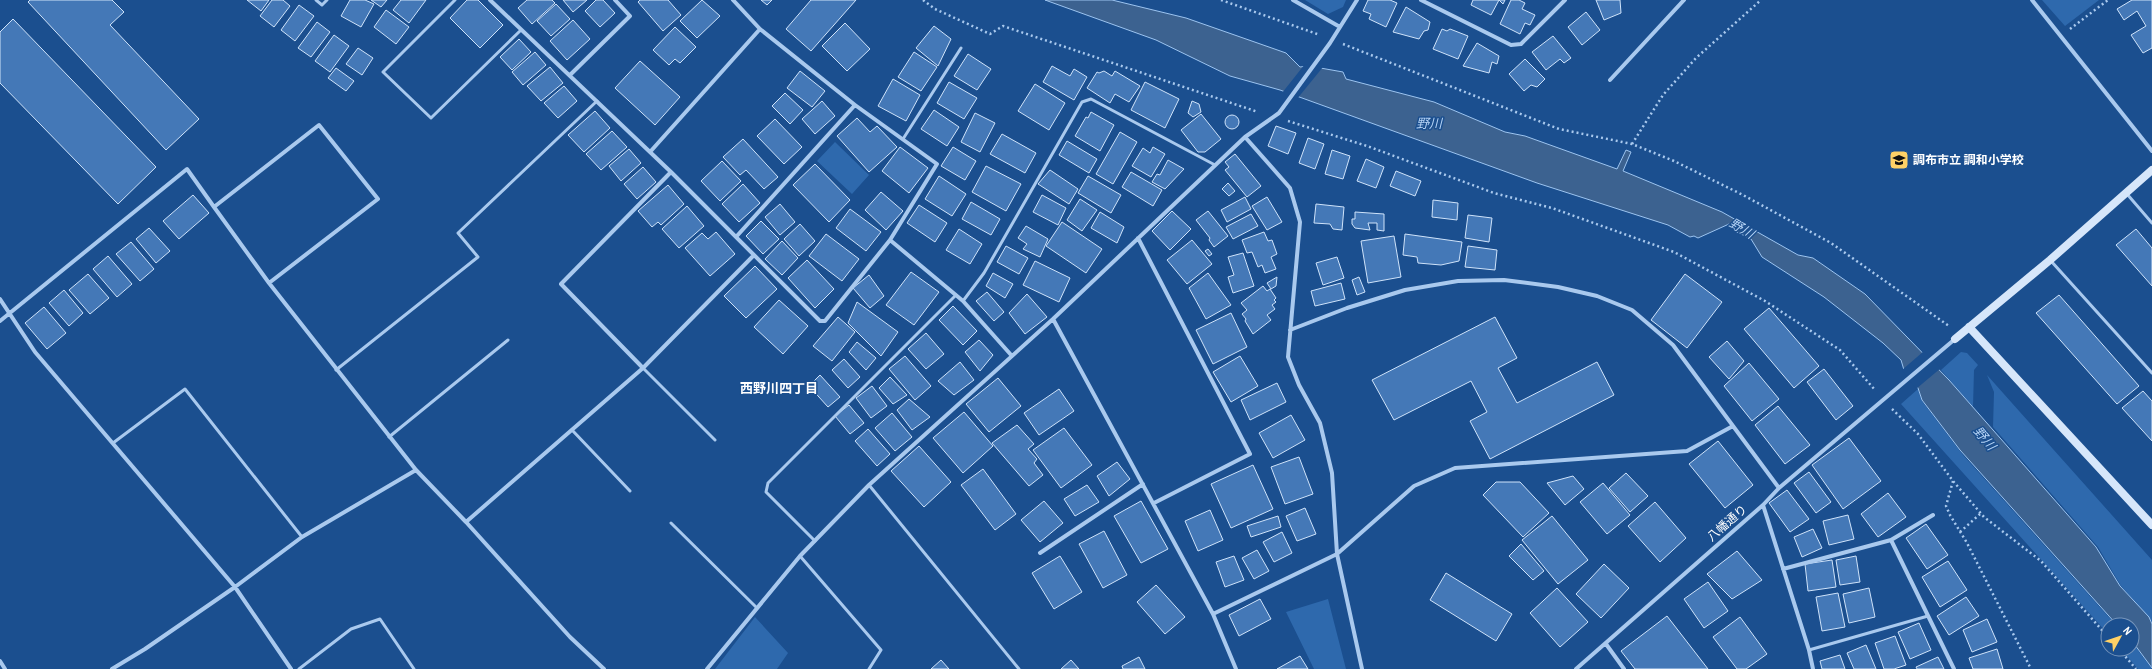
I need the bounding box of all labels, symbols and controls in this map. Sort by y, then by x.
water label: 野川 [1416,115,1444,132]
school or university icon: 調布市立 調和小学校 [1888,149,1910,171]
place label: 調布市立 調和小学校 [1913,152,2024,168]
water label: 野川 [1726,214,1759,243]
district label: 西野川四丁目 [740,380,818,397]
water label: 野川 [1970,423,2001,455]
street label: 八幡通り [1704,501,1750,545]
north arrow [2100,617,2140,657]
text: N [2120,624,2135,638]

